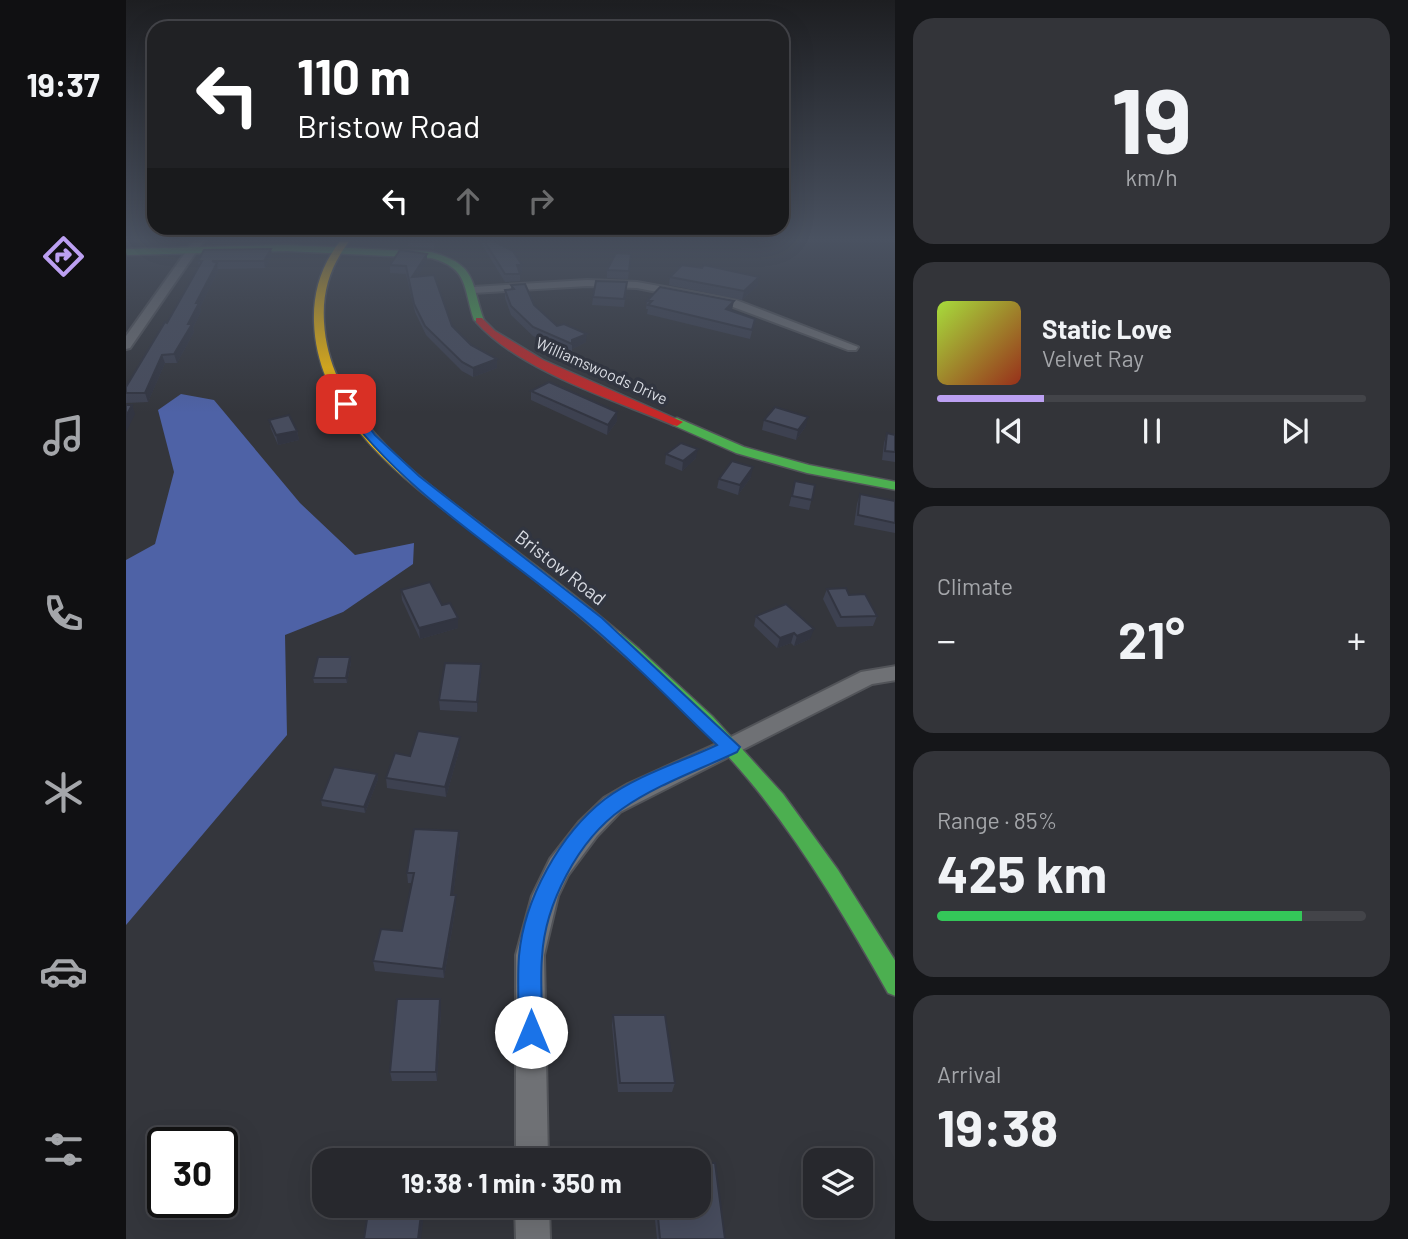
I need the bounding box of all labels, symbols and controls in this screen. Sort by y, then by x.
text: 110 m [297,46,411,105]
icon: left [182,49,273,140]
text: 19 [1111,63,1192,172]
text: 19:37 [26,65,100,103]
text: Bristow Road [297,106,480,144]
text: km/h [1125,163,1178,191]
icon: left [376,182,414,220]
icon: ahead [449,182,487,220]
icon: right [522,182,560,220]
icon: directions [39,232,88,281]
text: Static Love [1042,313,1172,344]
street label: Williamswoods Drive [533,332,671,408]
text: Velvet Ray [1042,344,1144,372]
pin [316,374,376,434]
icon: arrive [327,385,365,423]
icon: music [39,411,88,460]
icon: previous [990,412,1028,450]
icon: pause [1133,412,1171,450]
icon: next [1276,412,1314,450]
street label: Bristow Road [511,524,611,610]
text: Climate [937,572,1013,600]
icon: phone [39,589,88,638]
text: 21° [1118,607,1185,669]
text: − [937,616,956,662]
text: + [1347,616,1366,662]
icon: climate [39,768,88,817]
text: Range · 85% [937,806,1057,834]
text: 425 km [937,841,1107,903]
icon: car [39,947,88,996]
position arrow [494,995,568,1069]
text: Arrival [937,1060,1001,1088]
text: 19:38 [937,1095,1058,1157]
icon: filters [39,1125,88,1174]
speed limit sign: 30 [147,1127,238,1218]
map controls [803,1148,873,1218]
button: layers [803,1148,873,1218]
text: 19:38 · 1 min · 350 m [401,1167,622,1198]

